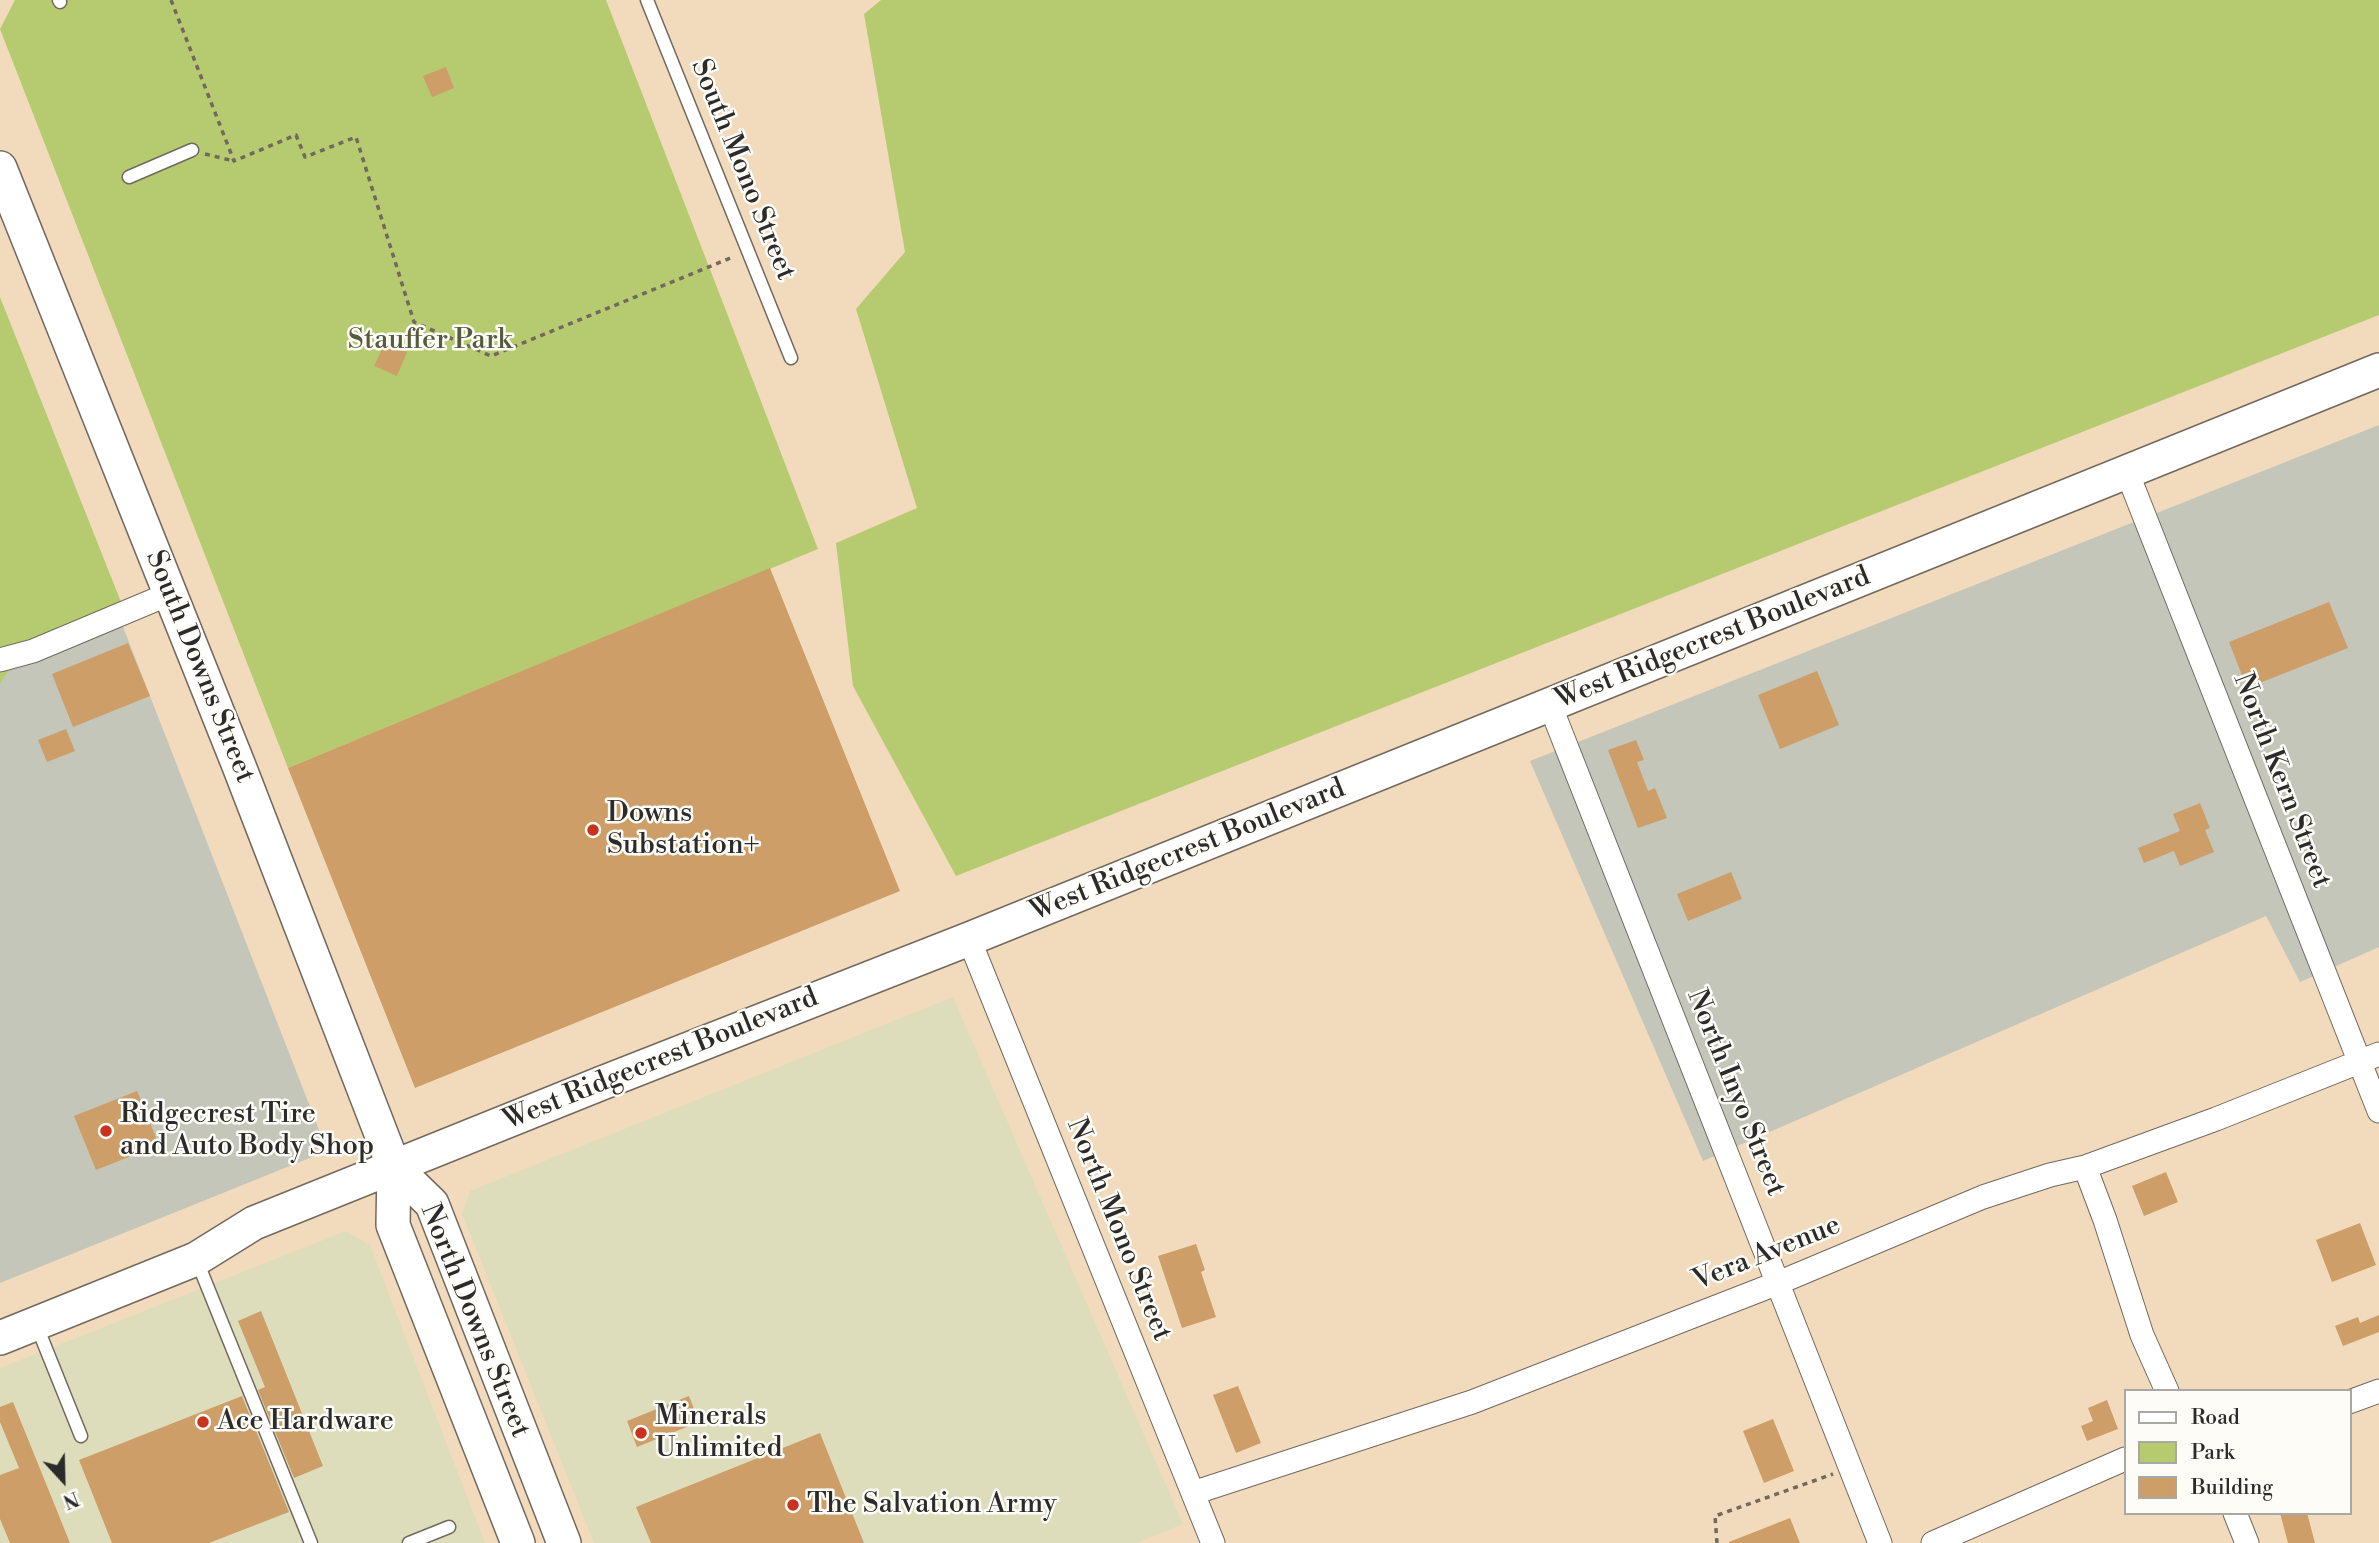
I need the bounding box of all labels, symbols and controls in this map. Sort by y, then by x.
street label: South Mono Street [682,55,802,285]
park label: Stauffer Park [348,324,512,358]
street label: South Downs Street [137,546,261,788]
street label: West Ridgecrest Boulevard [1551,560,1875,718]
street label: North Kern Street [2225,669,2337,893]
street label: West Ridgecrest Boulevard [1026,772,1350,930]
place label: Downs Substation+ [607,797,760,863]
marker: Downs Substation+ [585,822,601,838]
street label: West Ridgecrest Boulevard [499,981,823,1139]
street label: North Inyo Street [1678,985,1792,1201]
place label: Ridgecrest Tire and Auto Body Shop [120,1098,374,1164]
street label: North Mono Street [1058,1114,1178,1346]
marker: Ridgecrest Tire and Auto Body Shop [98,1123,114,1139]
street label: North Downs Street [412,1199,536,1443]
street label: Vera Avenue [1688,1209,1846,1299]
legend [2124,1389,2351,1515]
place label: Minerals Unlimited [655,1400,782,1466]
place label: Ace Hardware [217,1405,394,1439]
text: Road [2191,1405,2240,1431]
marker: Ace Hardware [195,1414,211,1430]
marker: Minerals Unlimited [633,1425,649,1441]
text: Park [2191,1440,2235,1466]
north arrow [28,1445,98,1515]
text: Building [2191,1475,2273,1501]
text: N [59,1486,82,1513]
place label: The Salvation Army [807,1488,1057,1522]
marker: The Salvation Army [785,1497,801,1513]

